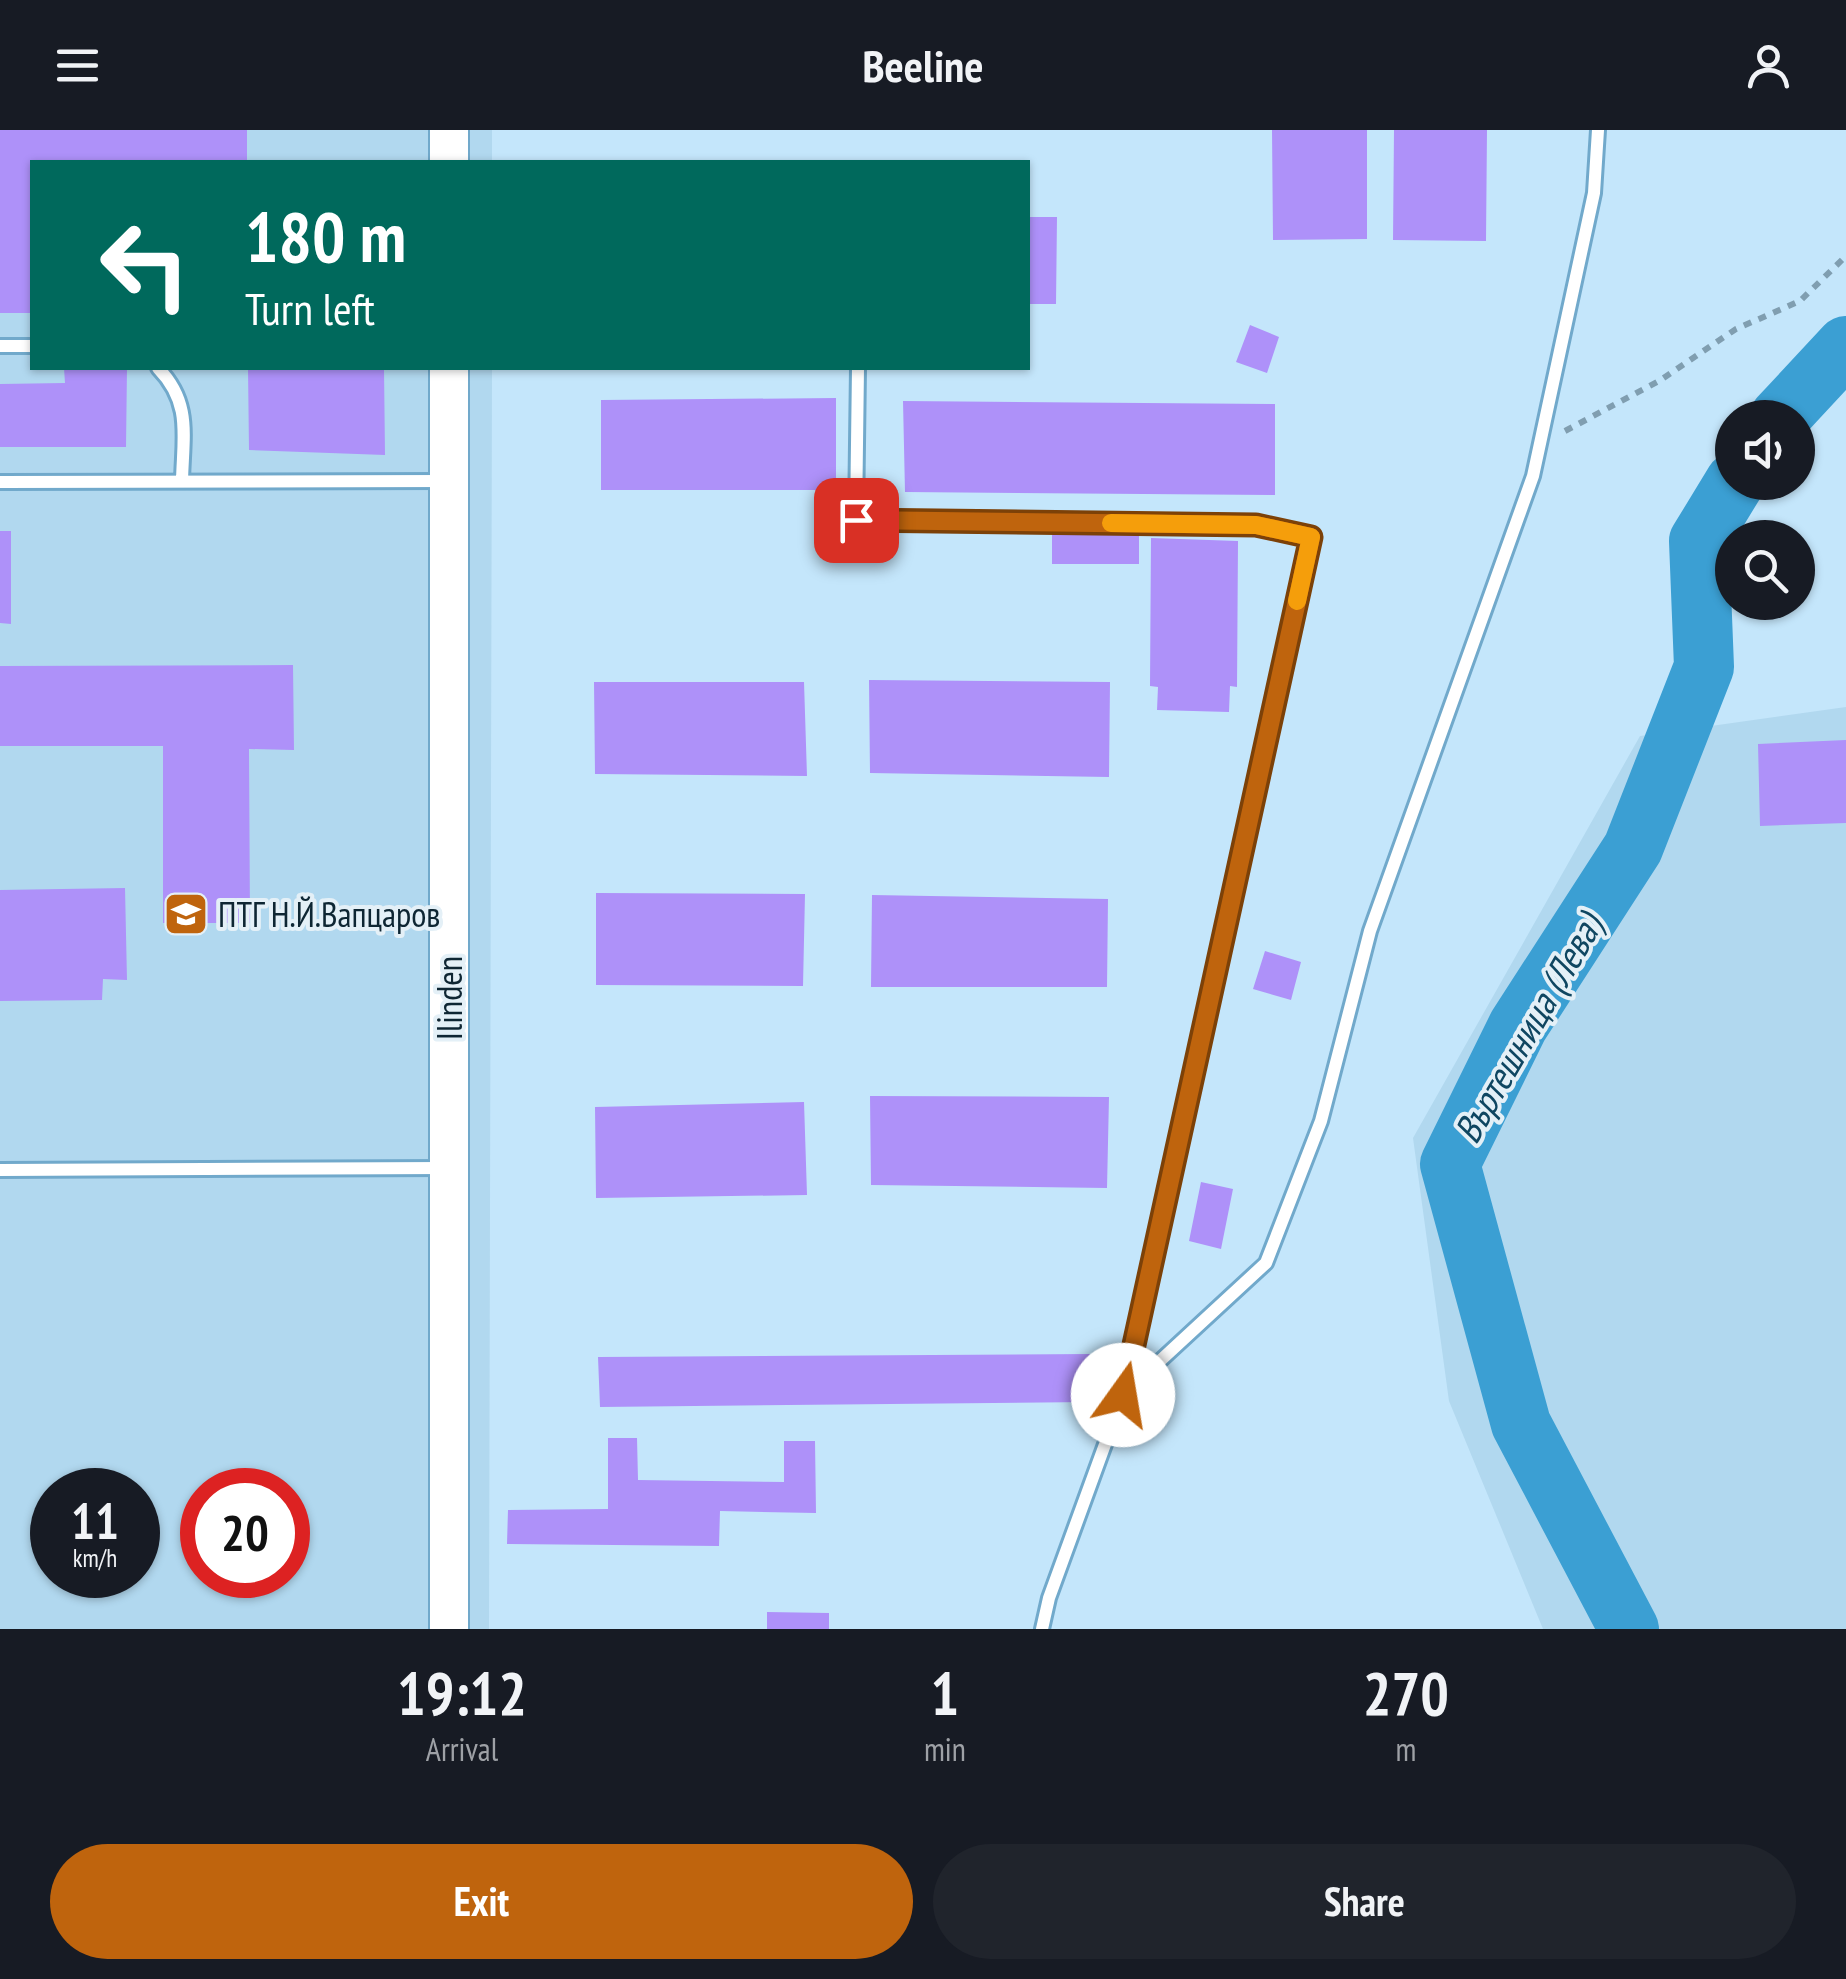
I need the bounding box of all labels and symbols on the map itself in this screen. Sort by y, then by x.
pin [814,478,899,563]
school or university icon: ПТГ Н.Й.Вапцаров [163,891,209,937]
place label: ПТГ Н.Й.Вапцаров [218,891,440,937]
water label: Въртешница (Лева) [1442,901,1614,1151]
street label: Ilinden [426,956,472,1040]
position arrow [1071,1343,1175,1447]
speed limit sign: 20 [180,1468,310,1598]

